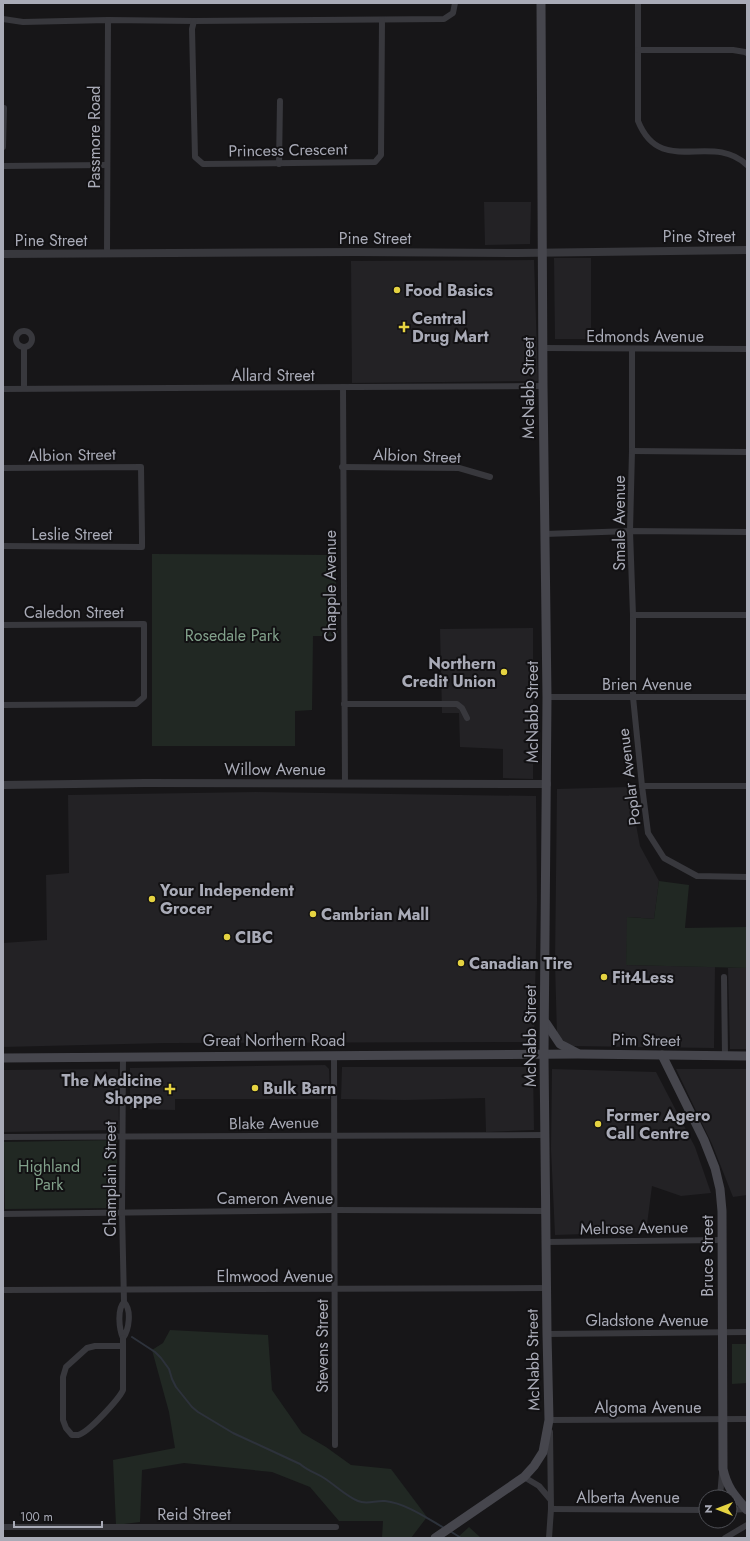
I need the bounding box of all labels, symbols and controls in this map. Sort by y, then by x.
street label: Passmore Road [83,86,106,188]
street label: Princess Crescent [228,137,348,163]
street label: Pine Street [663,225,735,248]
street label: Pine Street [339,227,411,250]
street label: Pine Street [15,229,87,252]
place label: Food Basics [405,279,493,302]
marker: Food Basics [392,285,402,295]
place label: Central Drug Mart [412,307,490,348]
marker: Central Drug Mart [399,322,409,332]
street label: Edmonds Avenue [586,325,704,348]
street label: McNabb Street [517,337,540,439]
street label: Allard Street [231,364,315,387]
street label: Albion Street [28,443,116,467]
street label: Albion Street [373,443,461,469]
street label: Smale Avenue [608,475,631,571]
street label: Leslie Street [32,523,113,546]
street label: Chapple Avenue [319,530,342,642]
street label: Caledon Street [24,601,124,624]
park label: Rosedale Park [185,624,280,647]
place label: Northern Credit Union [402,652,496,693]
street label: McNabb Street [521,661,544,763]
marker: Northern Credit Union [499,667,509,677]
street label: Brien Avenue [602,673,692,696]
street label: Poplar Avenue [612,727,646,827]
street label: Willow Avenue [224,758,326,781]
place label: Your Independent Grocer [159,879,295,920]
marker: Your Independent Grocer [147,894,157,904]
place label: Cambrian Mall [321,903,429,926]
marker: Cambrian Mall [308,909,318,919]
place label: CIBC [235,926,273,949]
marker: CIBC [222,932,232,942]
place label: Canadian Tire [469,952,572,975]
marker: Canadian Tire [456,958,466,968]
place label: Fit4Less [612,966,674,989]
marker: Fit4Less [599,972,609,982]
street label: McNabb Street [519,985,542,1087]
street label: Pim Street [612,1028,681,1052]
street label: Great Northern Road [203,1029,345,1052]
place label: The Medicine Shoppe [62,1069,162,1110]
place label: Bulk Barn [263,1077,336,1100]
marker: Bulk Barn [250,1083,260,1093]
marker: The Medicine Shoppe [165,1084,175,1094]
place label: Former Agero Call Centre [606,1104,711,1145]
street label: Blake Avenue [229,1111,319,1135]
marker: Former Agero Call Centre [593,1119,603,1129]
street label: Champlain Street [99,1121,122,1237]
park label: Highland Park [18,1155,80,1196]
street label: Cameron Avenue [217,1187,333,1210]
street label: Bruce Street [696,1215,719,1297]
street label: Melrose Avenue [580,1216,688,1240]
street label: Elmwood Avenue [217,1265,333,1288]
street label: Stevens Street [311,1299,334,1393]
street label: McNabb Street [521,1309,545,1411]
street label: Gladstone Avenue [585,1309,709,1332]
street label: Algoma Avenue [595,1396,701,1419]
street label: Alberta Avenue [576,1486,680,1509]
north arrow [698,1489,738,1529]
scale bar [14,1503,102,1529]
street label: Reid Street [157,1503,231,1526]
text: N [700,1505,716,1513]
text: 100 m [20,1508,53,1526]

